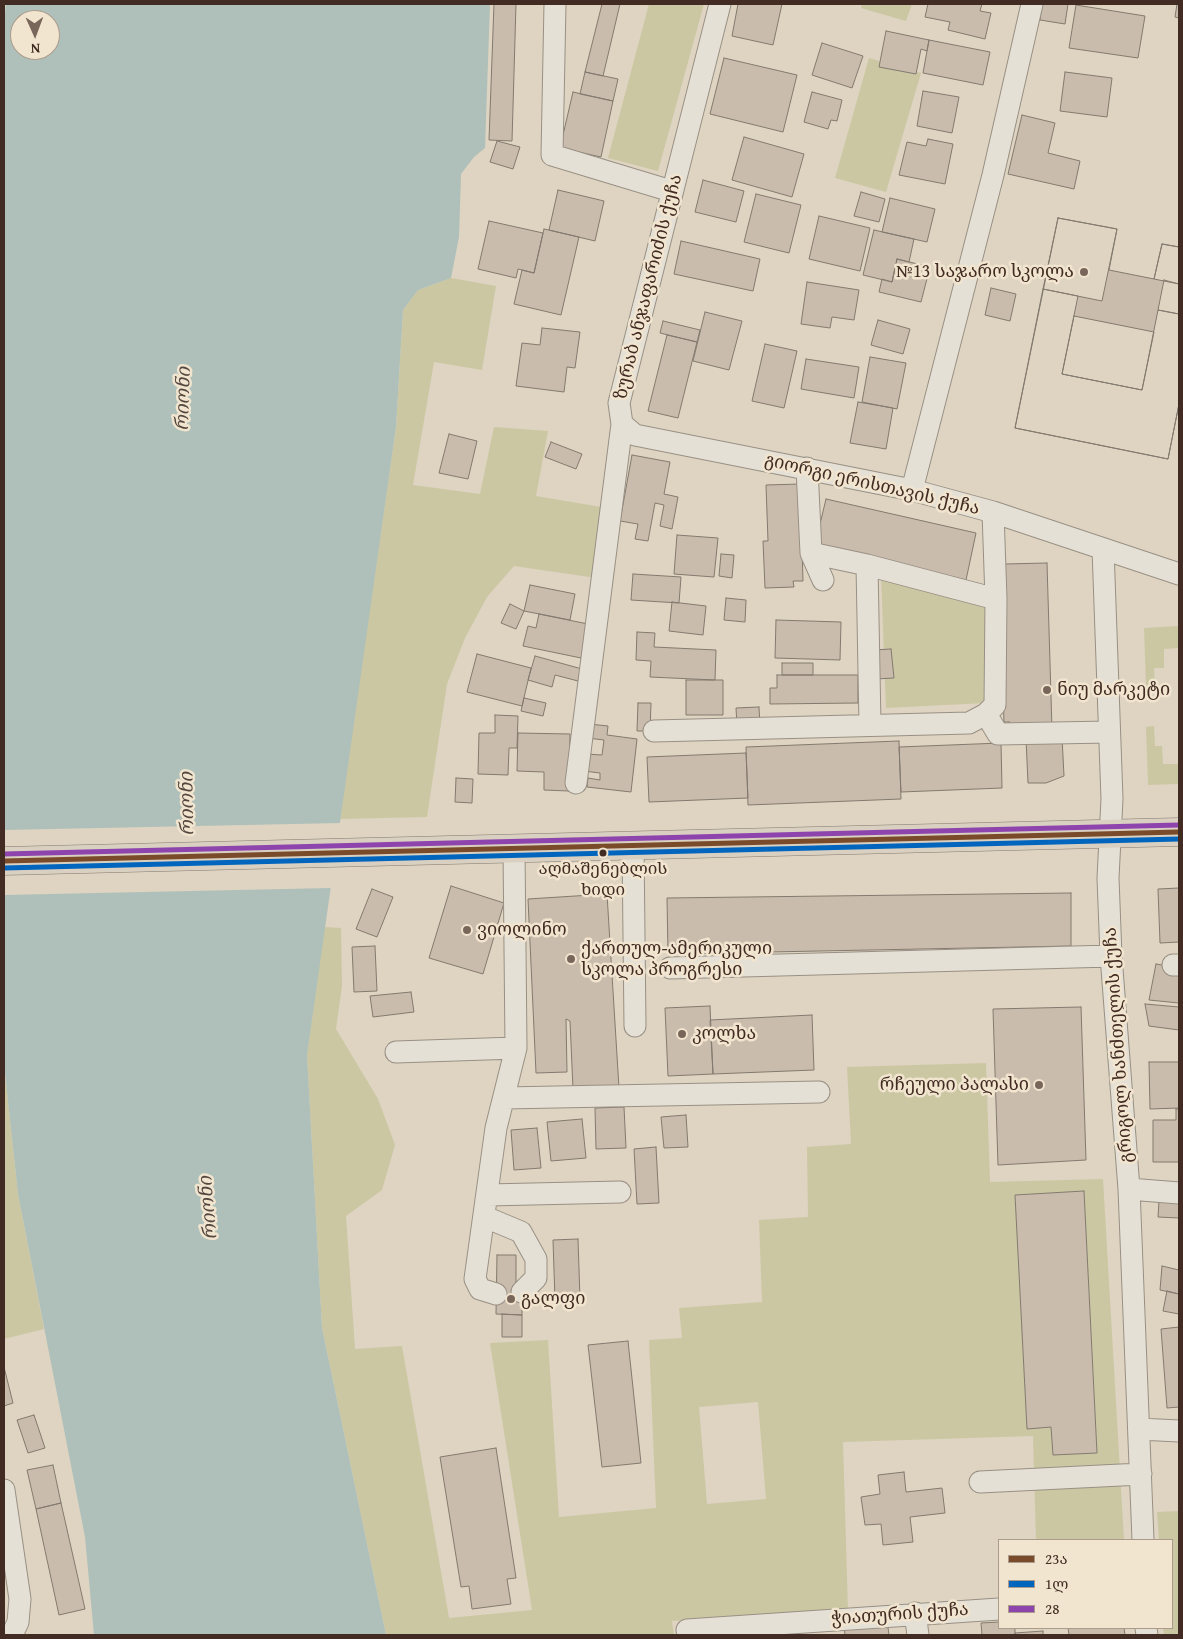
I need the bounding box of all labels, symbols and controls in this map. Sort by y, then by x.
north arrow [10,10,60,60]
text: N [30,39,41,59]
street label: ზურაბ ანჯაფარიძის ქუჩა [611,172,687,402]
place label: №13 საჯარო სკოლა [896,261,1074,283]
marker: №13 საჯარო სკოლა [1078,266,1090,278]
water label: რიონი [171,367,197,431]
street label: გიორგი ერისთავის ქუჩა [762,450,982,520]
place label: ნიუ მარკეტი [1057,679,1170,701]
marker: ნიუ მარკეტი [1041,684,1053,696]
water label: რიონი [176,772,200,836]
marker: აღმაშენებლის ხიდი [598,848,608,858]
place label: აღმაშენებლის ხიდი [539,860,667,900]
place label: ვიოლინო [477,919,567,941]
marker: ვიოლინო [461,924,473,936]
street label: გრიგოლ ხანძთელის ქუჩა [1100,926,1138,1164]
place label: ქართულ-ამერიკული სკოლა პროგრესი [581,938,772,981]
marker: ქართულ-ამერიკული სკოლა პროგრესი [565,953,577,965]
place label: კოლხა [692,1023,756,1045]
marker: კოლხა [676,1028,688,1040]
place label: რჩეული პალასი [880,1074,1029,1096]
marker: რჩეული პალასი [1033,1079,1045,1091]
water label: რიონი [195,1175,223,1241]
place label: გალფი [521,1288,585,1310]
marker: გალფი [505,1293,517,1305]
legend [998,1539,1173,1629]
text: 23ა [1045,1548,1068,1569]
text: 1ლ [1045,1573,1068,1594]
text: 28 [1045,1598,1059,1619]
street label: ჭიათურის ქუჩა [831,1599,969,1631]

